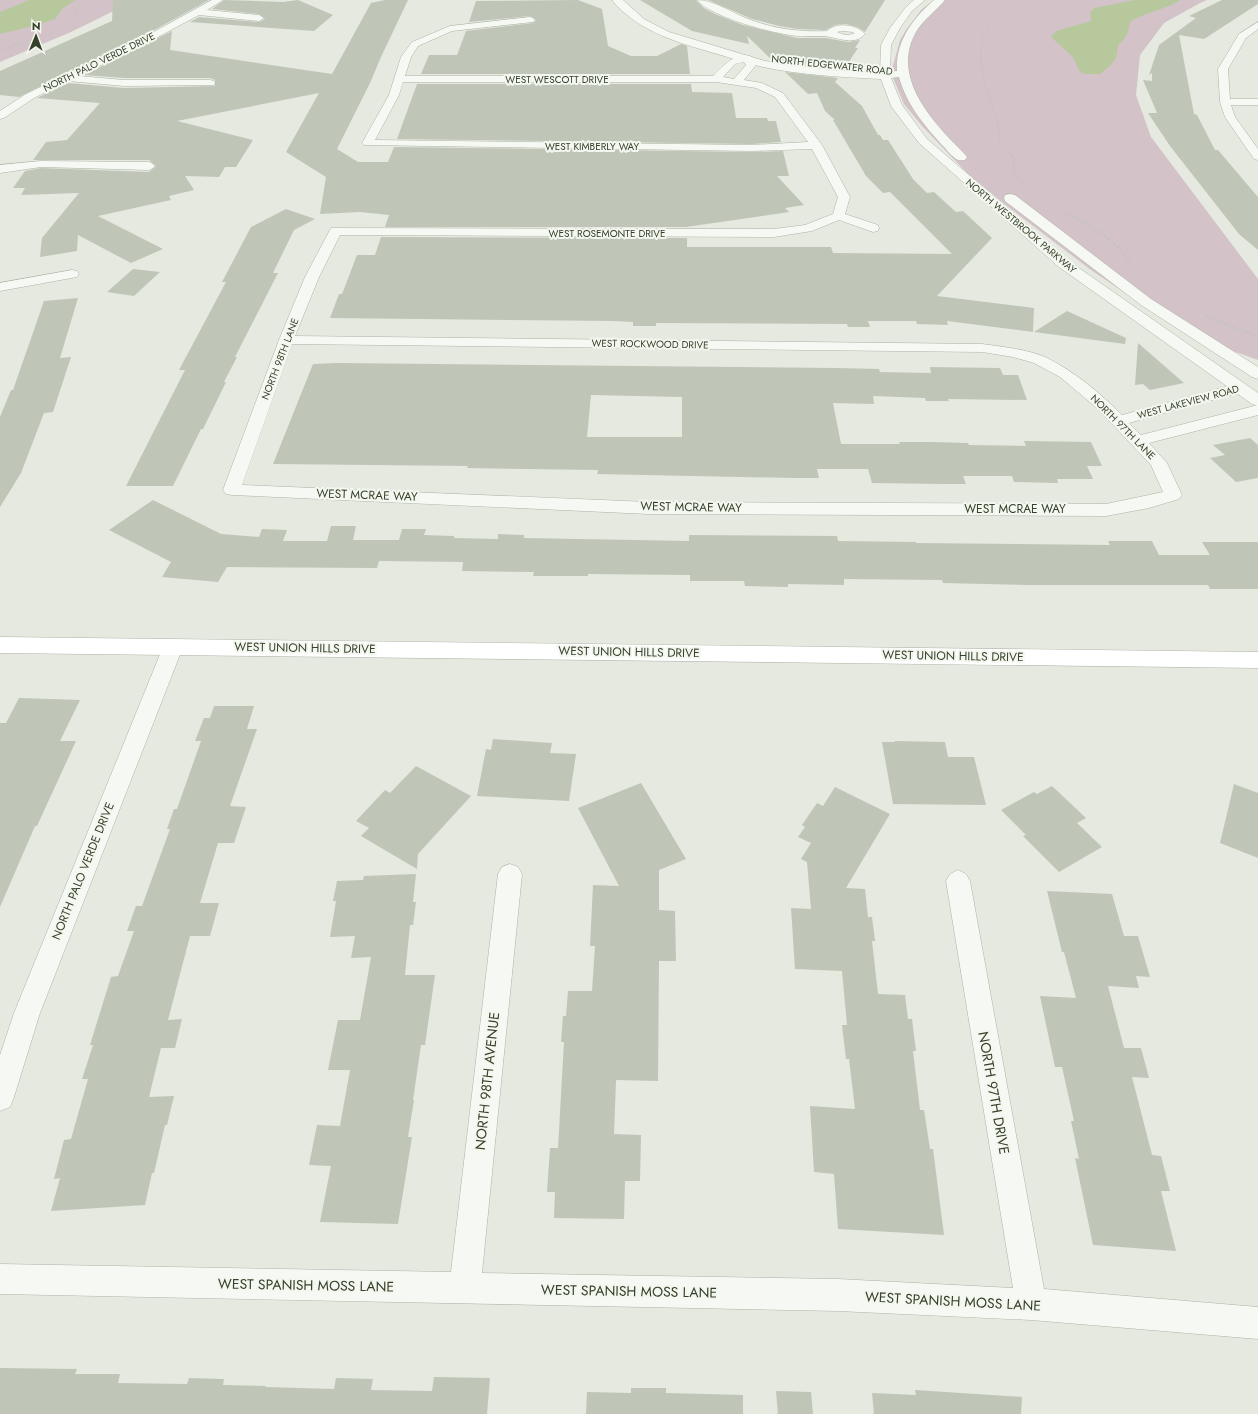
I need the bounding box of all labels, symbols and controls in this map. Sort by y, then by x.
north arrow [16,16,56,56]
text: N [32,18,41,34]
street label: NORTH PALO VERDE DRIVE [41,28,157,96]
street label: NORTH EDGEWATER ROAD [771,51,894,79]
street label: WEST WESCOTT DRIVE [505,72,609,87]
street label: WEST KIMBERLY WAY [545,139,640,154]
street label: NORTH WESTBROOK PARKWAY [962,175,1080,277]
street label: WEST ROSEMONTE DRIVE [549,226,665,241]
street label: NORTH 98TH LANE [258,316,302,402]
street label: WEST ROCKWOOD DRIVE [591,335,709,353]
street label: WEST LAKEVIEW ROAD [1135,381,1241,423]
street label: NORTH 97TH LANE [1087,391,1159,463]
street label: WEST MCRAE WAY [316,484,418,506]
street label: WEST MCRAE WAY [640,497,742,517]
street label: WEST MCRAE WAY [964,500,1066,518]
street label: WEST UNION HILLS DRIVE [234,638,376,658]
street label: WEST UNION HILLS DRIVE [558,642,700,662]
street label: WEST UNION HILLS DRIVE [882,646,1024,666]
street label: NORTH PALO VERDE DRIVE [47,799,119,943]
street label: NORTH 98TH AVENUE [470,1011,504,1151]
street label: NORTH 97TH DRIVE [973,1030,1015,1156]
street label: WEST SPANISH MOSS LANE [218,1273,394,1297]
street label: WEST SPANISH MOSS LANE [541,1279,717,1303]
street label: WEST SPANISH MOSS LANE [865,1286,1041,1316]

